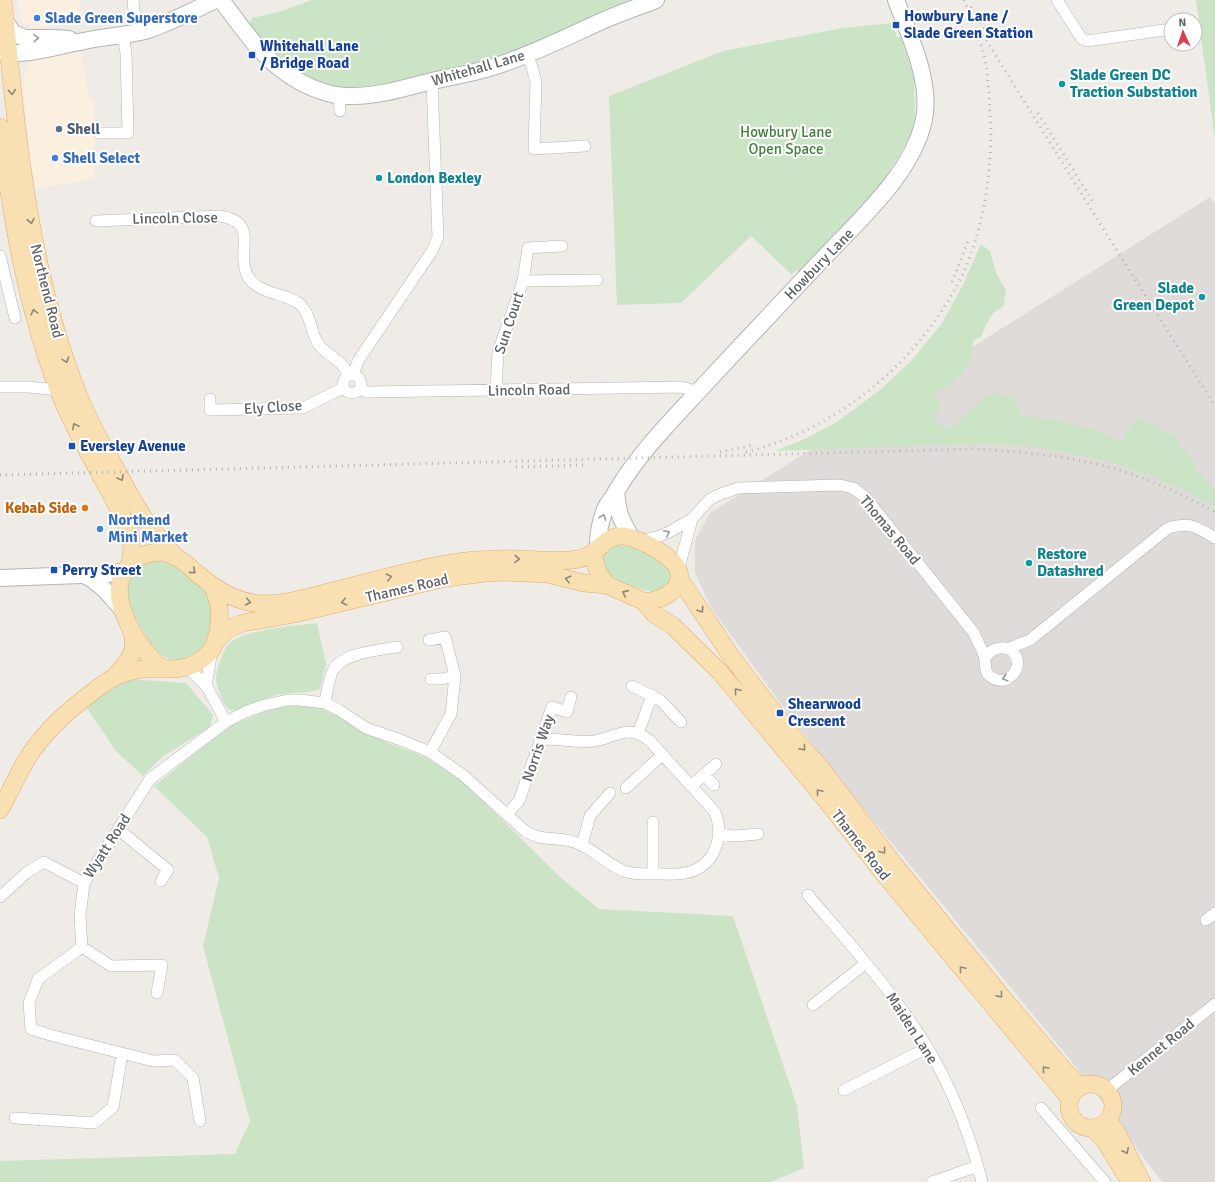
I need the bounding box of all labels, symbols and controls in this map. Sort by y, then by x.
place label: Howbury Lane / Slade Green Station [904,7,1033,42]
place label: Slade Green Superstore [45,9,198,27]
north arrow [1163,12,1203,52]
marker: Slade Green Superstore [32,13,42,23]
text: N [1178,16,1187,29]
marker: Howbury Lane / Slade Green Station [891,20,901,30]
one-way arrow [33,34,39,42]
place label: Whitehall Lane / Bridge Road [260,37,359,72]
street label: Whitehall Lane [429,46,527,90]
marker: Whitehall Lane / Bridge Road [247,50,257,60]
place label: Slade Green DC Traction Substation [1070,66,1198,101]
marker: Slade Green DC Traction Substation [1057,79,1067,89]
one-way arrow [7,89,16,95]
place label: Shell [67,120,100,138]
park label: Howbury Lane Open Space [740,123,832,158]
marker: Shell [54,124,64,134]
place label: Shell Select [63,149,140,167]
marker: Shell Select [50,153,60,163]
place label: London Bexley [387,169,482,187]
marker: London Bexley [374,173,384,183]
street label: Lincoln Close [132,208,218,228]
one-way arrow [26,218,34,224]
street label: Howbury Lane [781,225,857,303]
street label: Northend Road [27,242,67,340]
place label: Slade Green Depot [1113,279,1194,314]
street label: Sun Court [491,290,527,356]
marker: Slade Green Depot [1197,292,1207,302]
one-way arrow [30,309,39,316]
one-way arrow [61,357,69,364]
street label: Lincoln Road [488,380,570,400]
street label: Ely Close [243,396,303,418]
one-way arrow [72,423,80,431]
place label: Eversley Avenue [80,437,186,455]
marker: Eversley Avenue [67,441,77,451]
one-way arrow [116,474,123,481]
street label: Thomas Road [856,492,924,568]
place label: Kebab Side [5,499,77,517]
marker: Kebab Side [80,503,90,513]
place label: Northend Mini Market [108,511,188,546]
one-way arrow [598,514,606,521]
marker: Northend Mini Market [95,524,105,534]
one-way arrow [662,530,670,538]
place label: Restore Datashred [1037,545,1104,580]
one-way arrow [514,555,520,563]
marker: Restore Datashred [1024,558,1034,568]
place label: Perry Street [62,561,142,579]
marker: Perry Street [49,565,59,575]
one-way arrow [188,566,196,573]
street label: Thames Road [364,570,450,606]
one-way arrow [386,574,392,582]
one-way arrow [565,576,571,584]
one-way arrow [621,590,629,598]
one-way arrow [245,597,252,605]
one-way arrow [341,597,348,606]
one-way arrow [696,606,704,613]
one-way arrow [1002,674,1008,682]
one-way arrow [734,689,741,696]
place label: Shearwood Crescent [788,695,861,730]
marker: Shearwood Crescent [775,708,785,718]
street label: Norris Way [518,712,558,784]
one-way arrow [799,744,806,751]
one-way arrow [817,789,824,797]
street label: Thames Road [828,806,894,884]
street label: Wyatt Road [80,810,134,881]
one-way arrow [878,846,885,853]
one-way arrow [960,967,967,974]
street label: Maiden Lane [882,989,942,1067]
one-way arrow [996,991,1003,998]
street label: Kennet Road [1124,1015,1198,1079]
one-way arrow [1043,1067,1050,1074]
one-way arrow [1121,1146,1129,1154]

